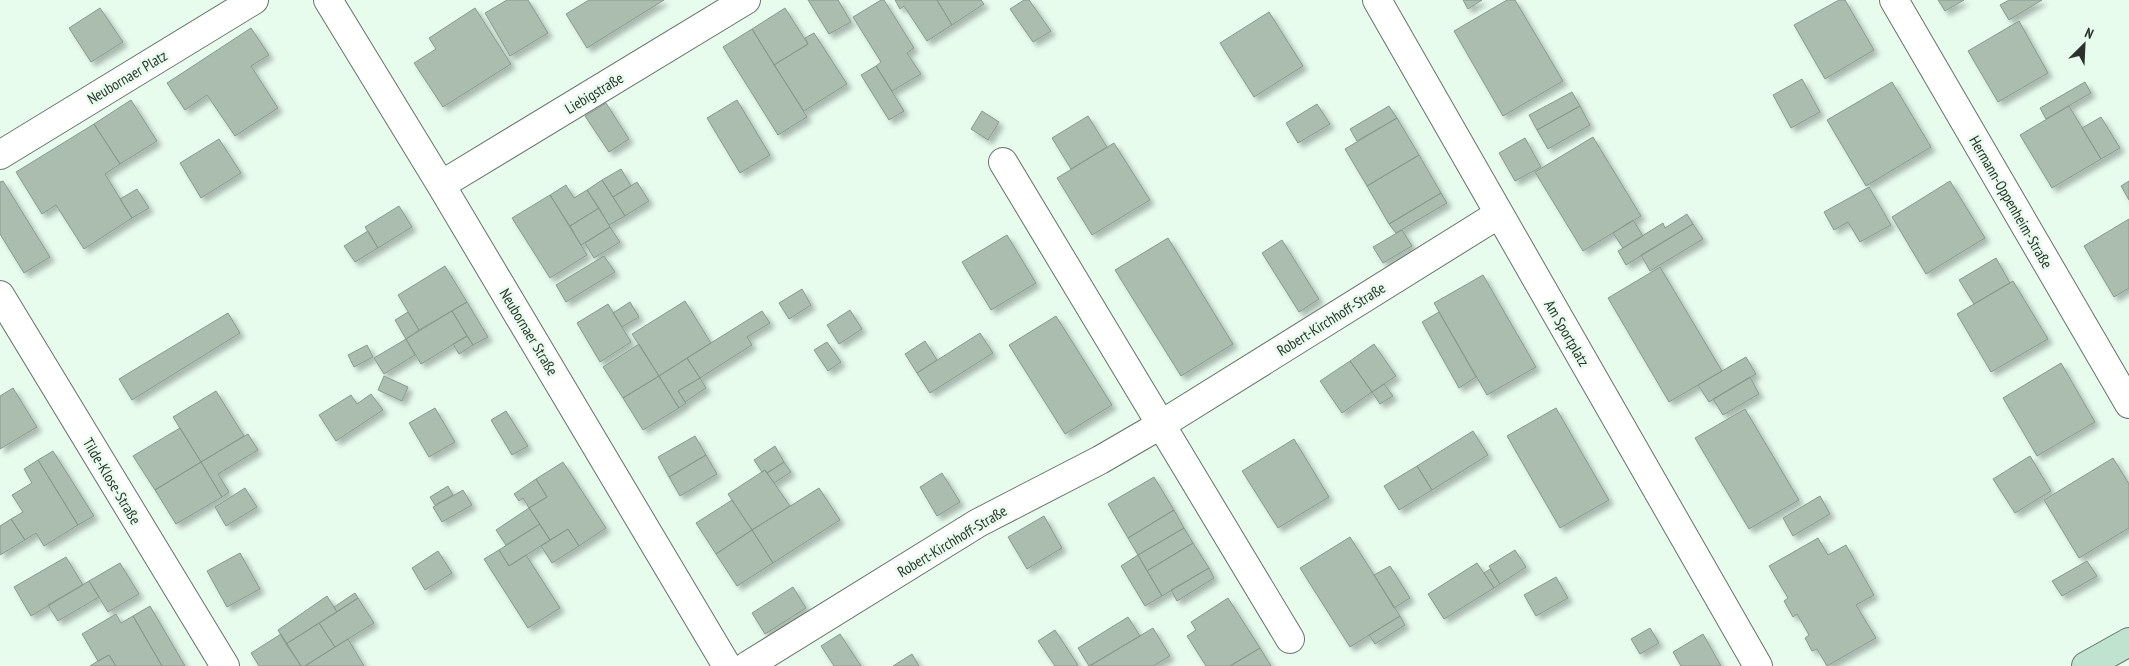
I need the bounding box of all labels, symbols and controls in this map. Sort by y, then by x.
north arrow [2059,20,2109,70]
text: N [2082,23,2096,43]
street label: Neubornaer Platz [84,46,170,108]
street label: Liebigstraße [561,68,627,118]
street label: Hermann-Oppenheim-Straße [1965,132,2057,272]
street label: Robert-Kirchhoff-Straße [1273,278,1389,360]
street label: Neubornaer Straße [496,285,562,379]
street label: Am Sportplatz [1540,296,1594,370]
street label: Tilde-Klose-Straße [79,434,145,528]
street label: Robert-Kirchhoff-Straße [894,501,1010,581]

